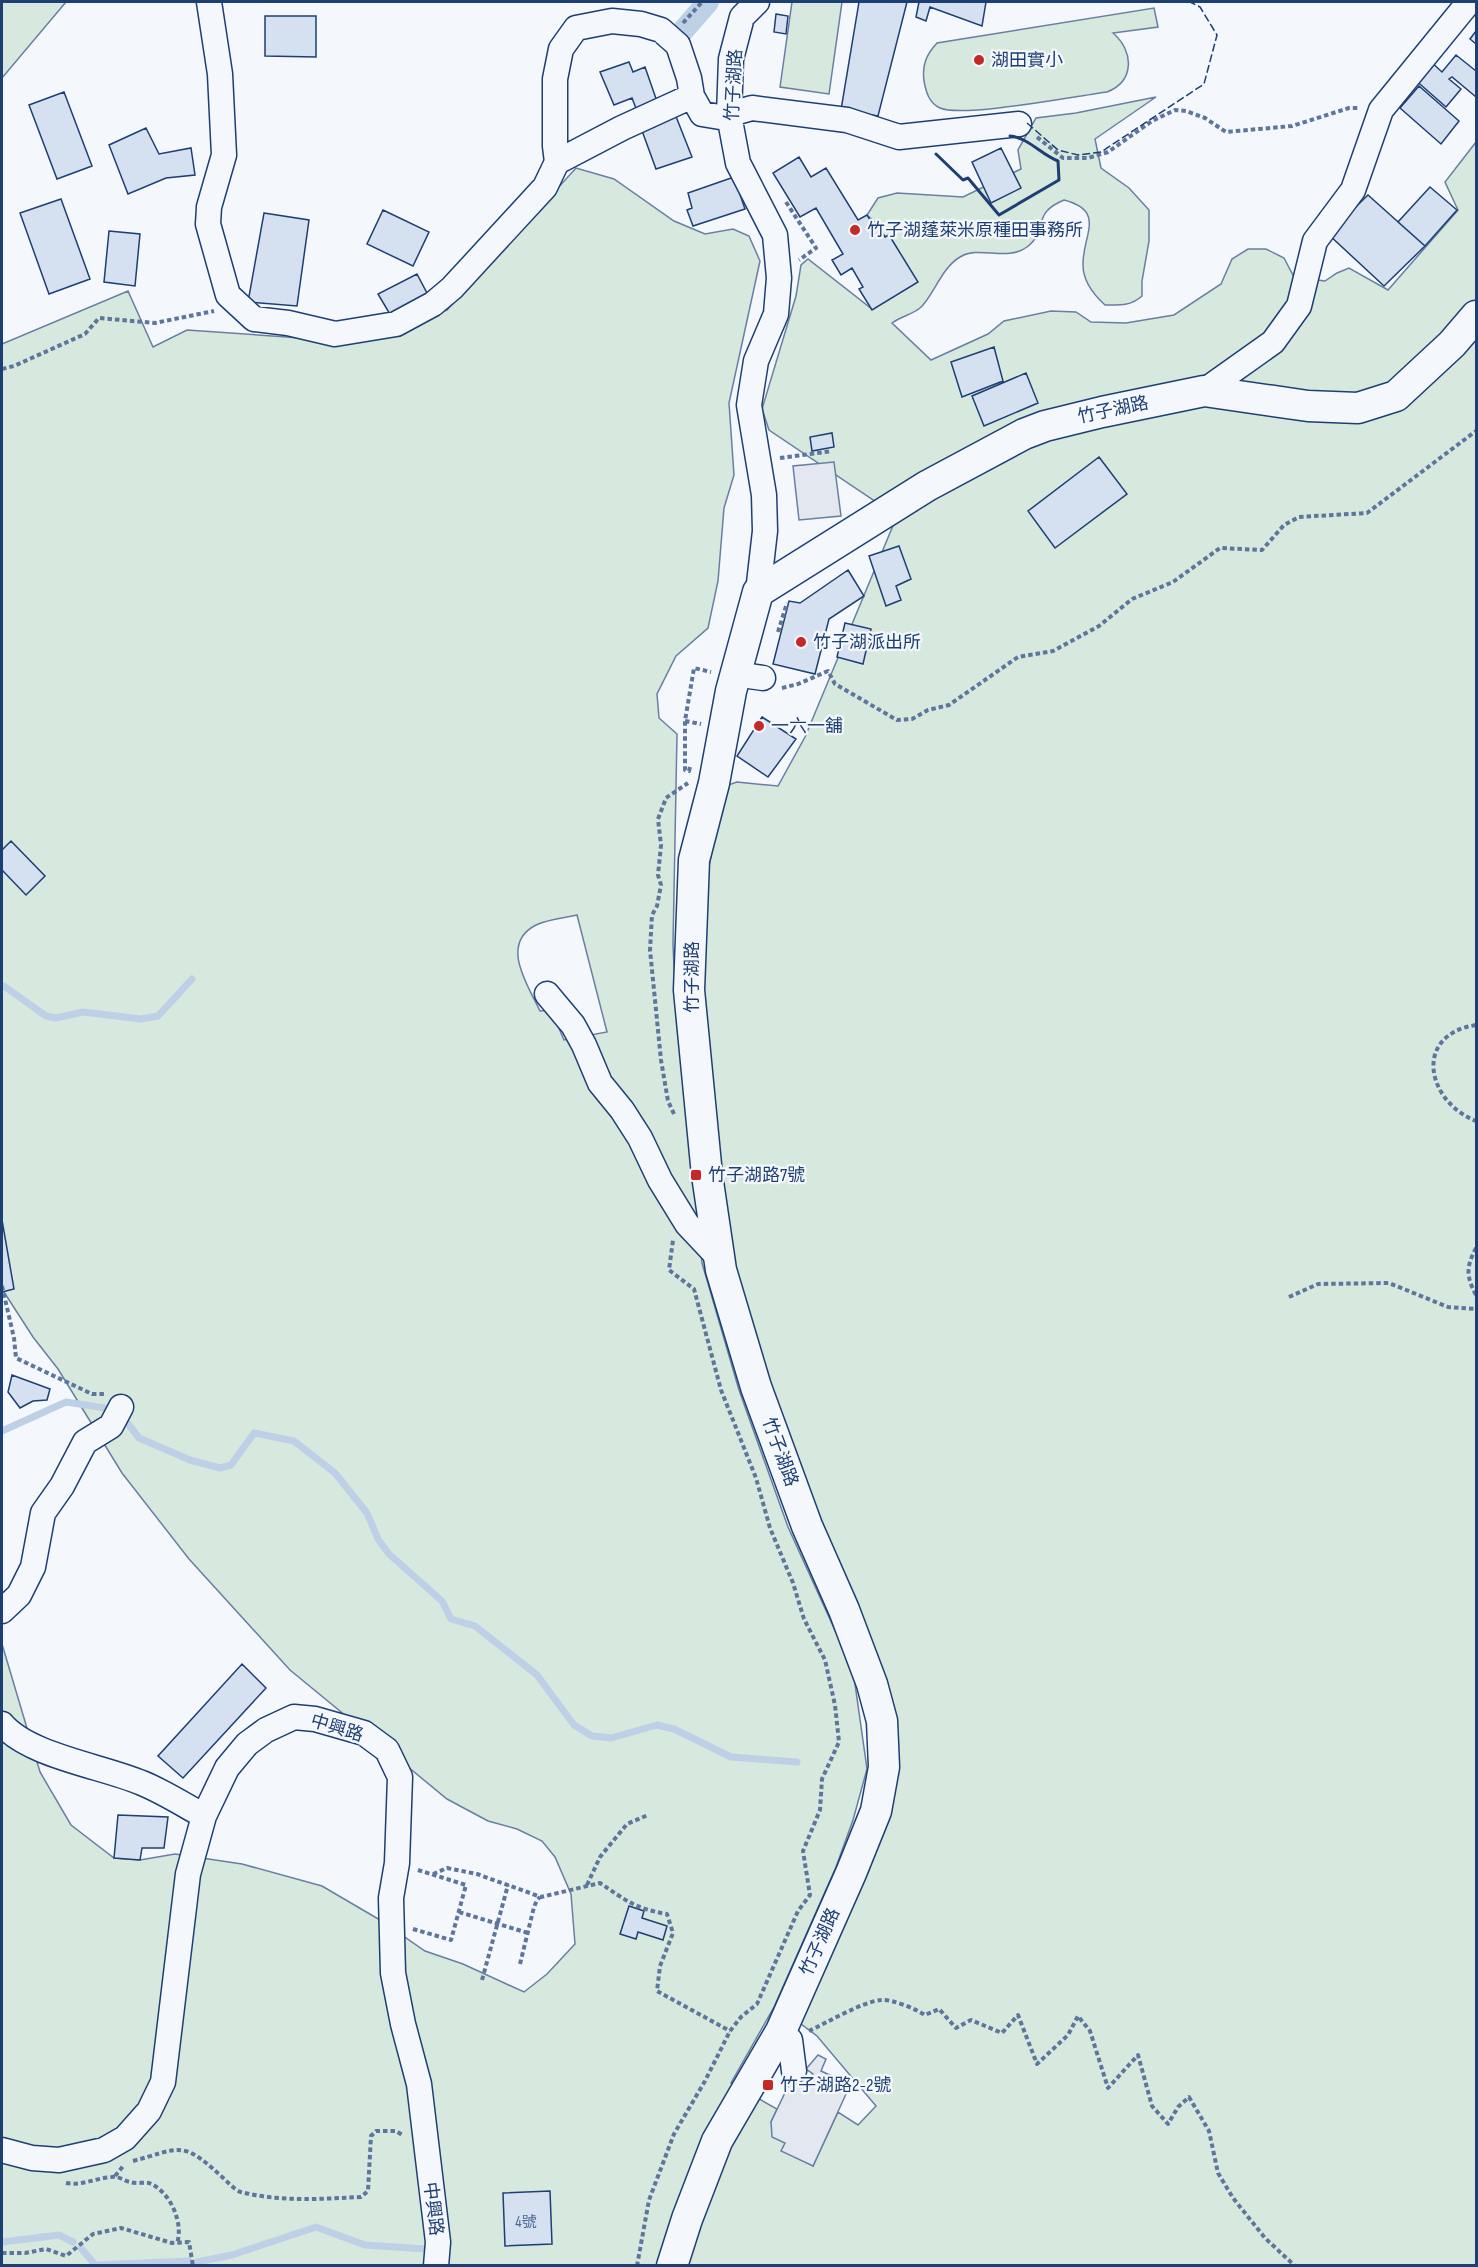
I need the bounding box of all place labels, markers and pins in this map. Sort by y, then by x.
place label: 湖田實小 [991,50,1063,71]
marker: 湖田實小 [972,53,986,67]
place label: 竹子湖蓬萊米原種田事務所 [867,220,1083,241]
marker: 竹子湖蓬萊米原種田事務所 [848,223,862,237]
place label: 竹子湖派出所 [813,632,921,653]
marker: 竹子湖派出所 [794,635,808,649]
place label: 一六一舖 [771,716,843,737]
marker: 一六一舖 [752,719,766,733]
place label: 竹子湖路7號 [708,1165,805,1186]
marker: 竹子湖路7號 [689,1168,703,1182]
place label: 竹子湖路2-2號 [780,2075,891,2096]
marker: 竹子湖路2-2號 [761,2078,775,2092]

